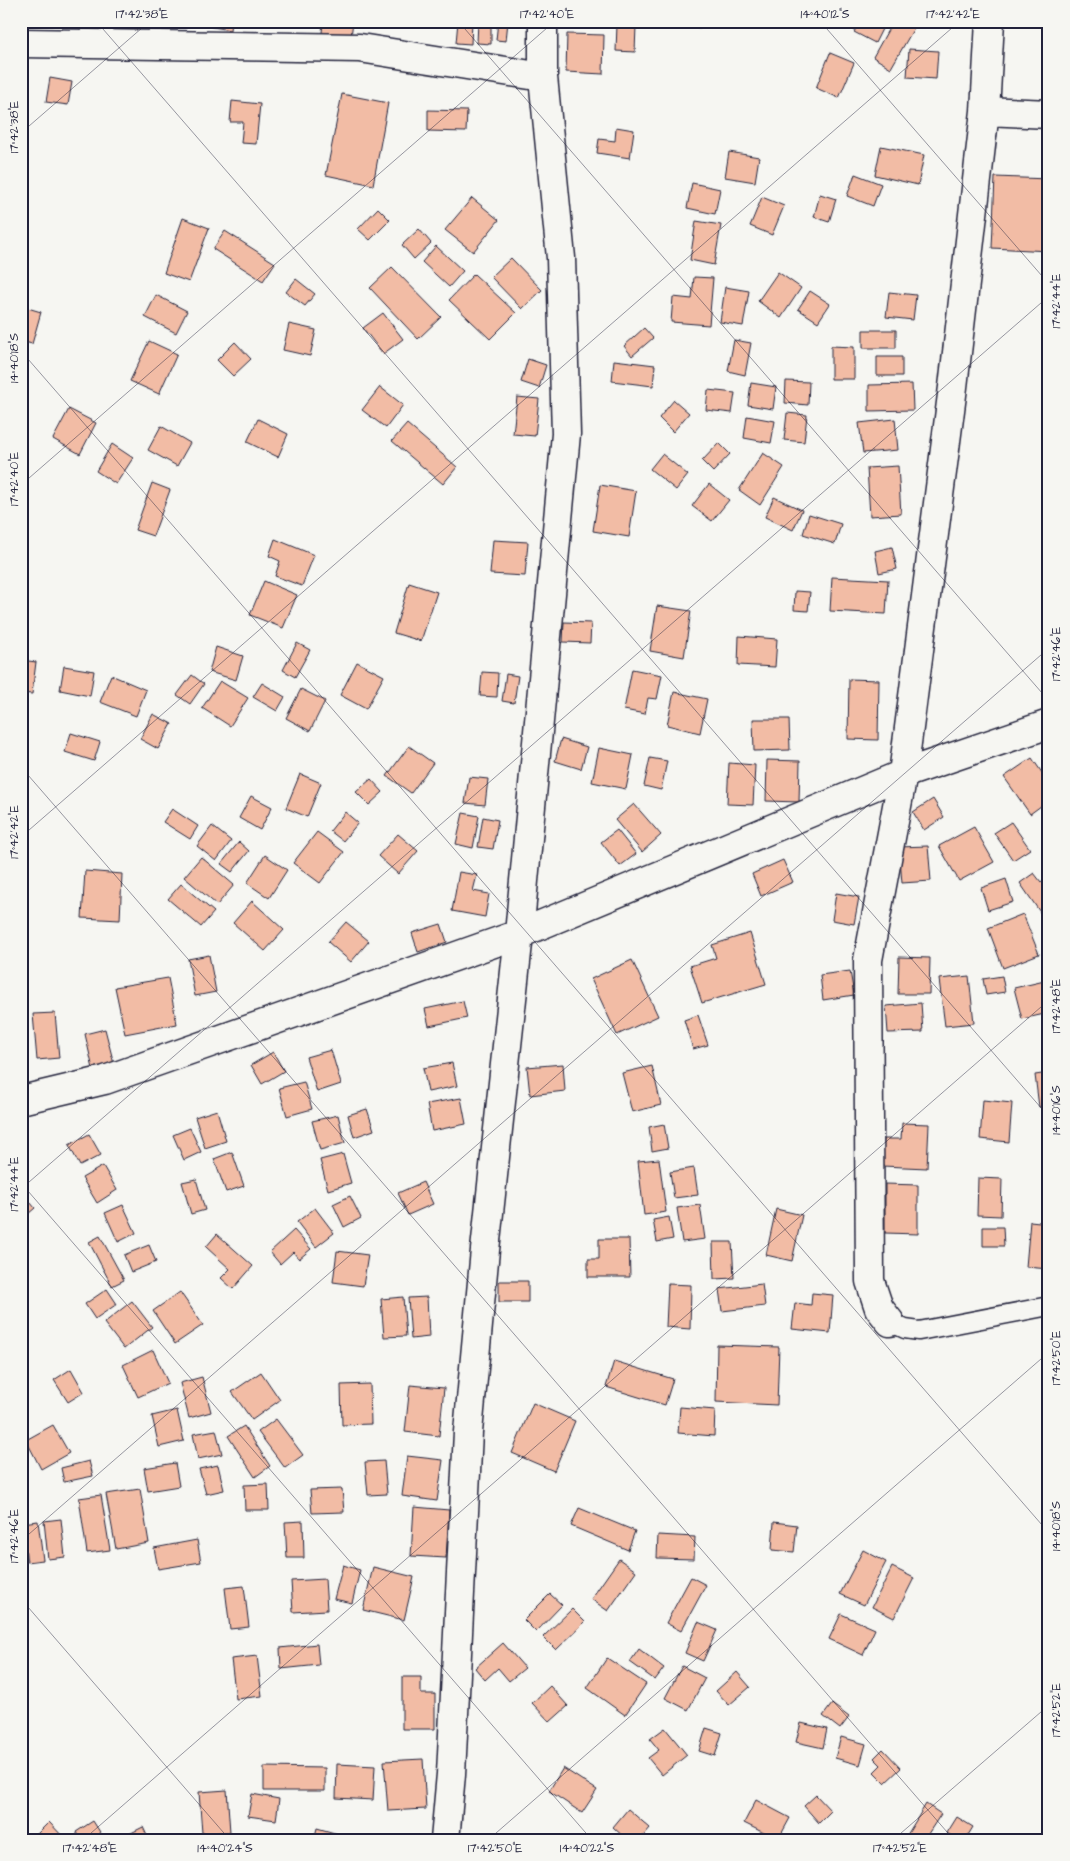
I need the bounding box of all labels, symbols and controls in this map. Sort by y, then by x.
text: 17°42'38"E [116,6,168,23]
text: 17°42'40"E [520,6,574,23]
text: 14°40'12"S [801,6,850,23]
text: 17°42'42"E [926,6,980,23]
text: 17°42'38"E [6,101,23,153]
text: 17°42'44"E [1048,274,1065,328]
text: 14°40'18"S [6,333,23,383]
text: 17°42'40"E [6,452,23,506]
text: 17°42'46"E [1048,627,1065,681]
text: 17°42'42"E [6,805,23,859]
text: 17°42'48"E [1048,979,1065,1033]
text: 14°40'16"S [1048,1085,1065,1135]
text: 17°42'44"E [6,1157,23,1211]
text: 17°42'50"E [1048,1331,1065,1385]
text: 14°40'18"S [1048,1501,1065,1551]
text: 17°42'46"E [6,1509,23,1563]
text: 17°42'52"E [1048,1683,1065,1737]
text: 17°42'48"E [63,1840,117,1857]
text: 14°40'24"S [197,1840,253,1857]
text: 17°42'50"E [468,1840,522,1857]
text: 14°40'22"S [560,1840,614,1857]
text: 17°42'52"E [873,1840,927,1857]

